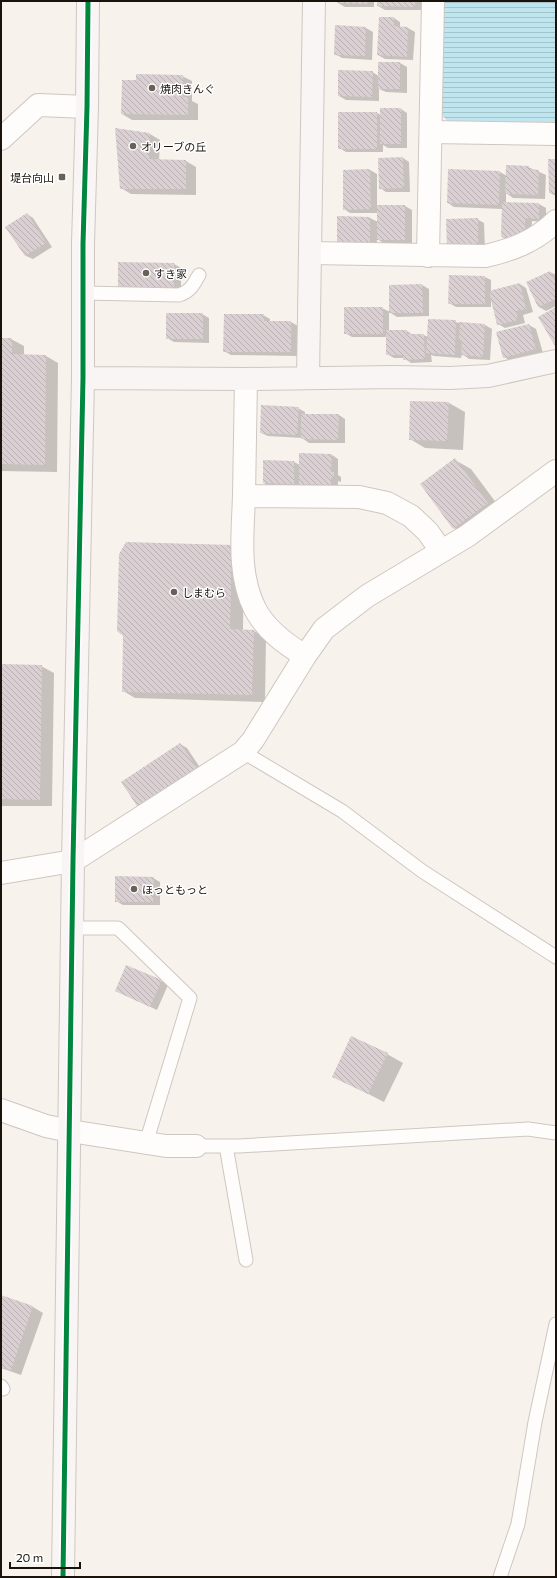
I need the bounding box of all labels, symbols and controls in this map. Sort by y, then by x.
place label: 焼肉きんぐ [160,82,215,95]
marker: 焼肉きんぐ [147,83,157,93]
place label: オリーブの丘 [141,140,206,153]
marker: オリーブの丘 [128,141,138,151]
place label: 堤台向山 [10,171,54,184]
marker: 堤台向山 [57,172,67,182]
place label: すき家 [154,267,187,280]
marker: すき家 [141,268,151,278]
place label: しまむら [182,586,226,599]
marker: しまむら [169,587,179,597]
place label: ほっともっと [142,883,208,896]
marker: ほっともっと [129,884,139,894]
scale bar [10,1544,80,1570]
text: 20 m [16,1550,43,1564]

